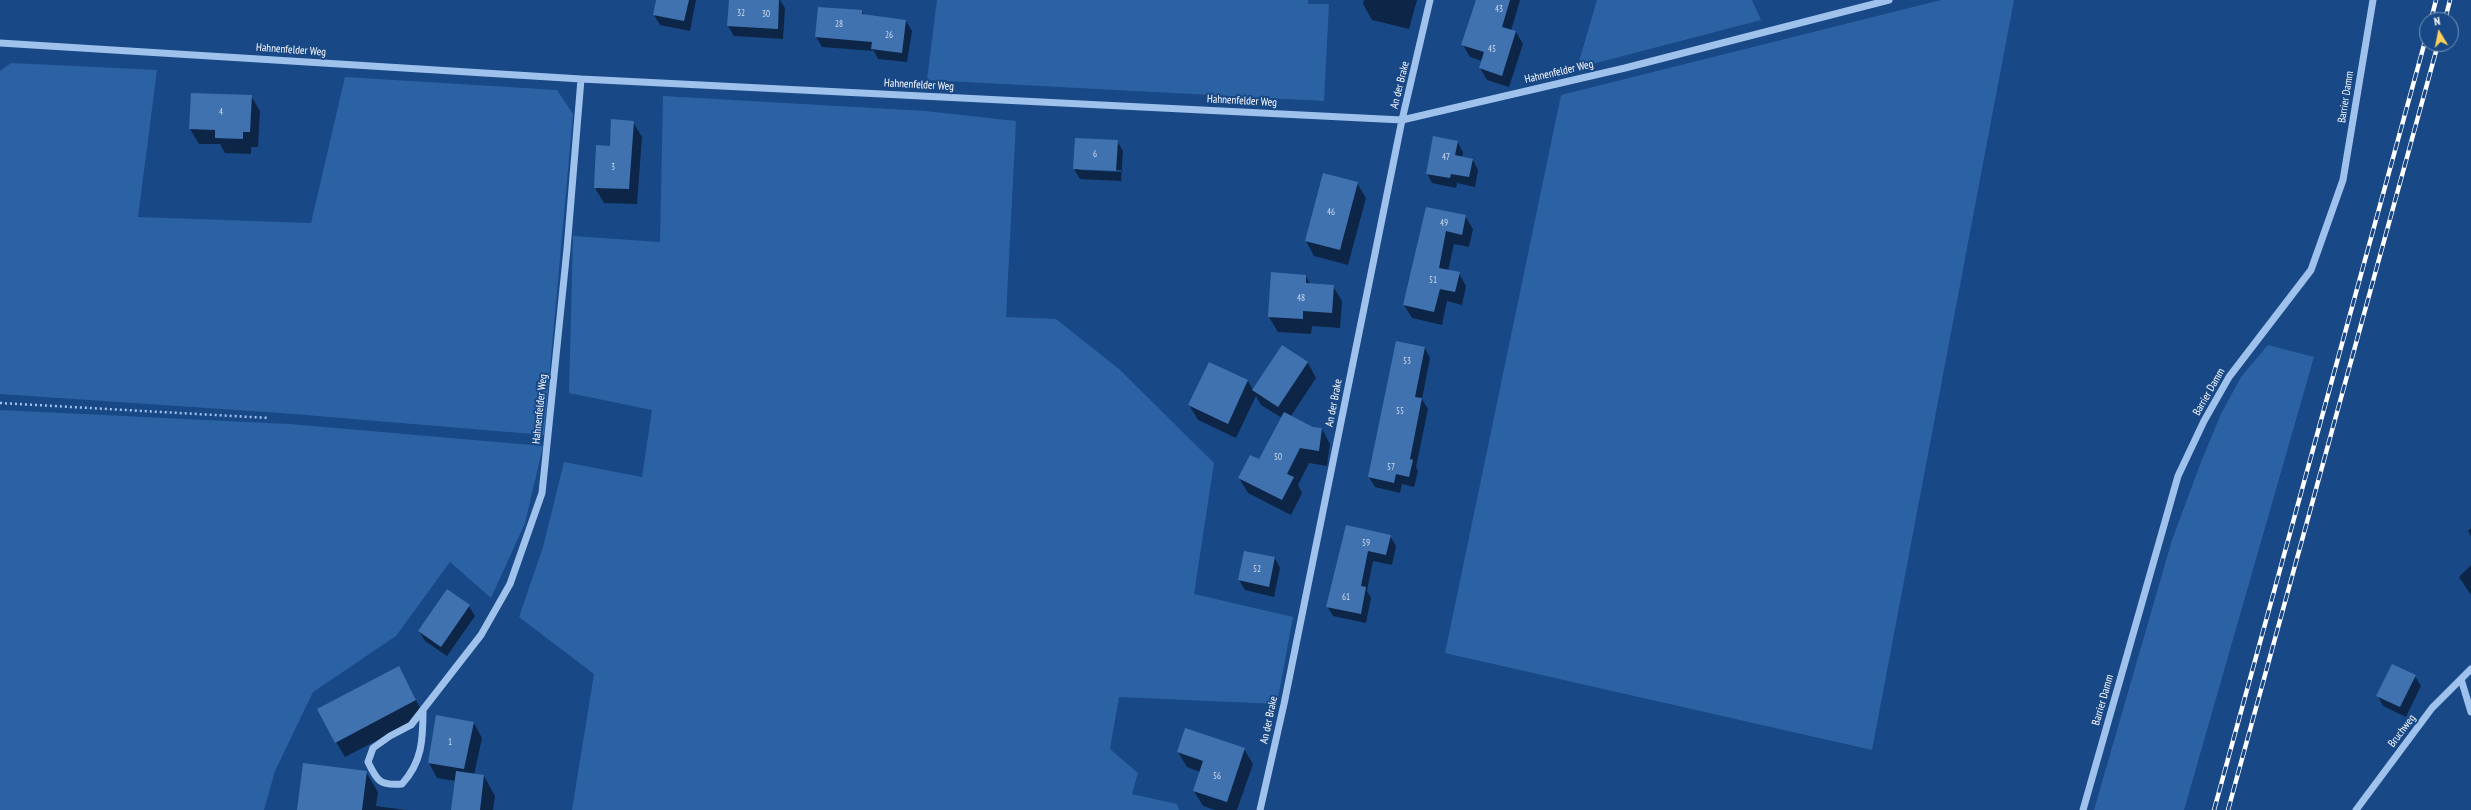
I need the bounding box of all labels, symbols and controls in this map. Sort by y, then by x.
house number: 43 [1495,4,1503,14]
house number: 32 [737,8,745,18]
house number: 30 [762,9,770,19]
north arrow [2419,12,2459,52]
text: N [2433,14,2441,29]
house number: 28 [835,19,843,29]
house number: 26 [885,30,893,40]
street label: Hahnenfelder Weg [256,41,326,59]
house number: 45 [1488,44,1496,54]
street label: Hahnenfelder Weg [1523,58,1595,86]
street label: An der Brake [1388,60,1412,110]
street label: Barrier Damm [2335,70,2357,124]
street label: Hahnenfelder Weg [884,77,954,93]
street label: Hahnenfelder Weg [1207,93,1277,109]
house number: 4 [219,107,223,117]
house number: 6 [1093,149,1097,159]
house number: 47 [1442,152,1450,162]
house number: 3 [611,162,615,172]
house number: 46 [1327,207,1335,217]
house number: 49 [1440,218,1448,228]
house number: 51 [1429,275,1437,285]
house number: 48 [1297,293,1305,303]
house number: 53 [1403,356,1411,366]
street label: Barrier Damm [2190,366,2228,418]
street label: Hahnenfelder Weg [530,373,550,445]
street label: An der Brake [1323,378,1345,428]
house number: 55 [1396,406,1404,416]
house number: 50 [1274,452,1282,462]
house number: 57 [1387,462,1395,472]
house number: 59 [1362,538,1370,548]
house number: 52 [1253,564,1261,574]
house number: 61 [1342,592,1350,602]
street label: Barrier Damm [2089,673,2117,727]
street label: An der Brake [1258,695,1280,745]
street label: Bruchweg [2385,712,2419,750]
house number: 1 [448,737,452,747]
house number: 56 [1213,771,1221,781]

